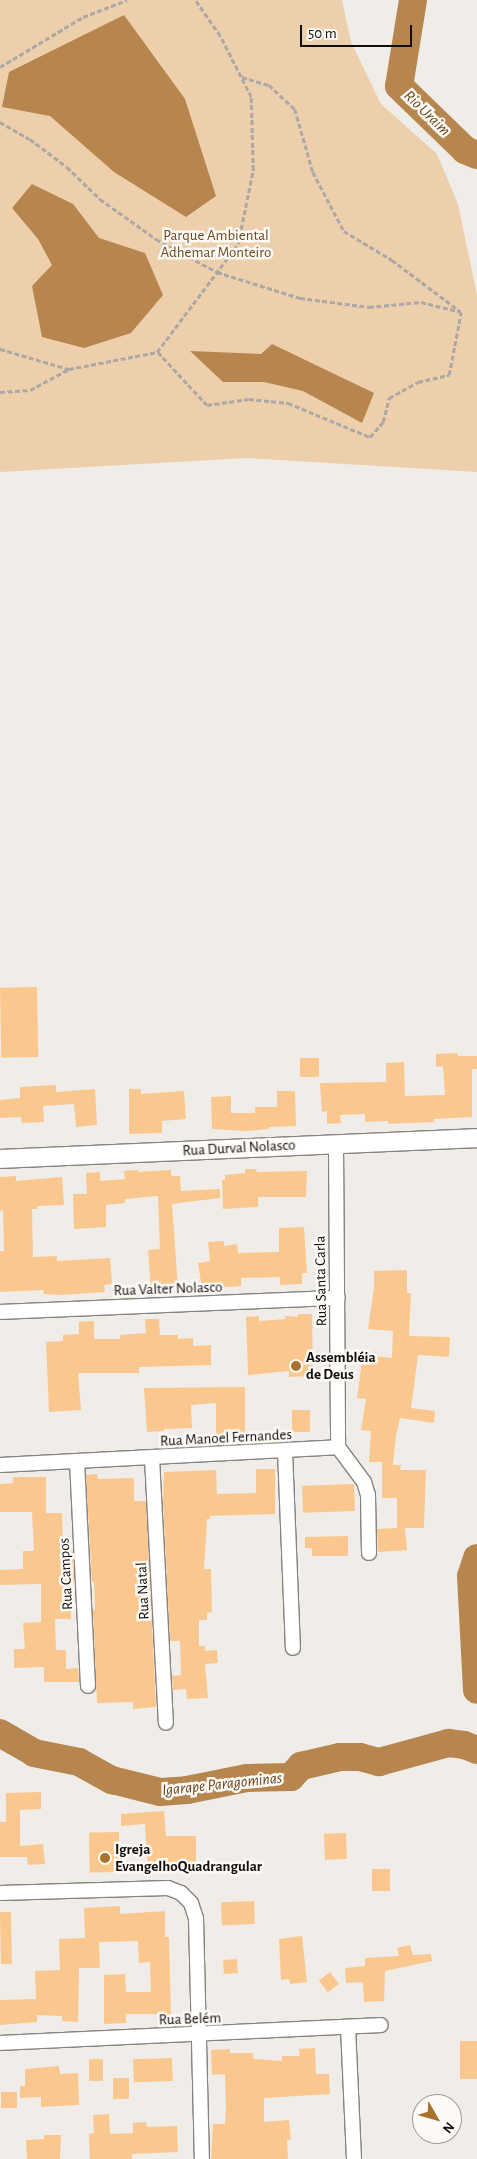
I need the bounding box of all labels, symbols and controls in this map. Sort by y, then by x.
scale bar [302,15,414,47]
text: 50 m [308,26,337,41]
water label: Rio Uraim [400,86,454,140]
park label: Parque Ambiental Adhemar Monteiro [161,226,271,261]
street label: Rua Durval Nolasco [182,1136,296,1160]
street label: Rua Santa Carla [311,1236,331,1326]
street label: Rua Valter Nolasco [113,1278,223,1300]
place label: Assembléia de Deus [306,1348,376,1383]
marker: Assembléia de Deus [290,1360,302,1372]
street label: Rua Manoel Fernandes [160,1426,292,1450]
street label: Rua Campos [55,1537,77,1611]
street label: Rua Natal [133,1562,153,1620]
water label: Igarape Paragominas [161,1768,283,1800]
place label: Igreja EvangelhoQuadrangular [115,1840,262,1875]
marker: Igreja EvangelhoQuadrangular [99,1852,111,1864]
street label: Rua Belém [158,2009,222,2029]
north arrow [412,2094,462,2144]
text: N [440,2119,457,2136]

